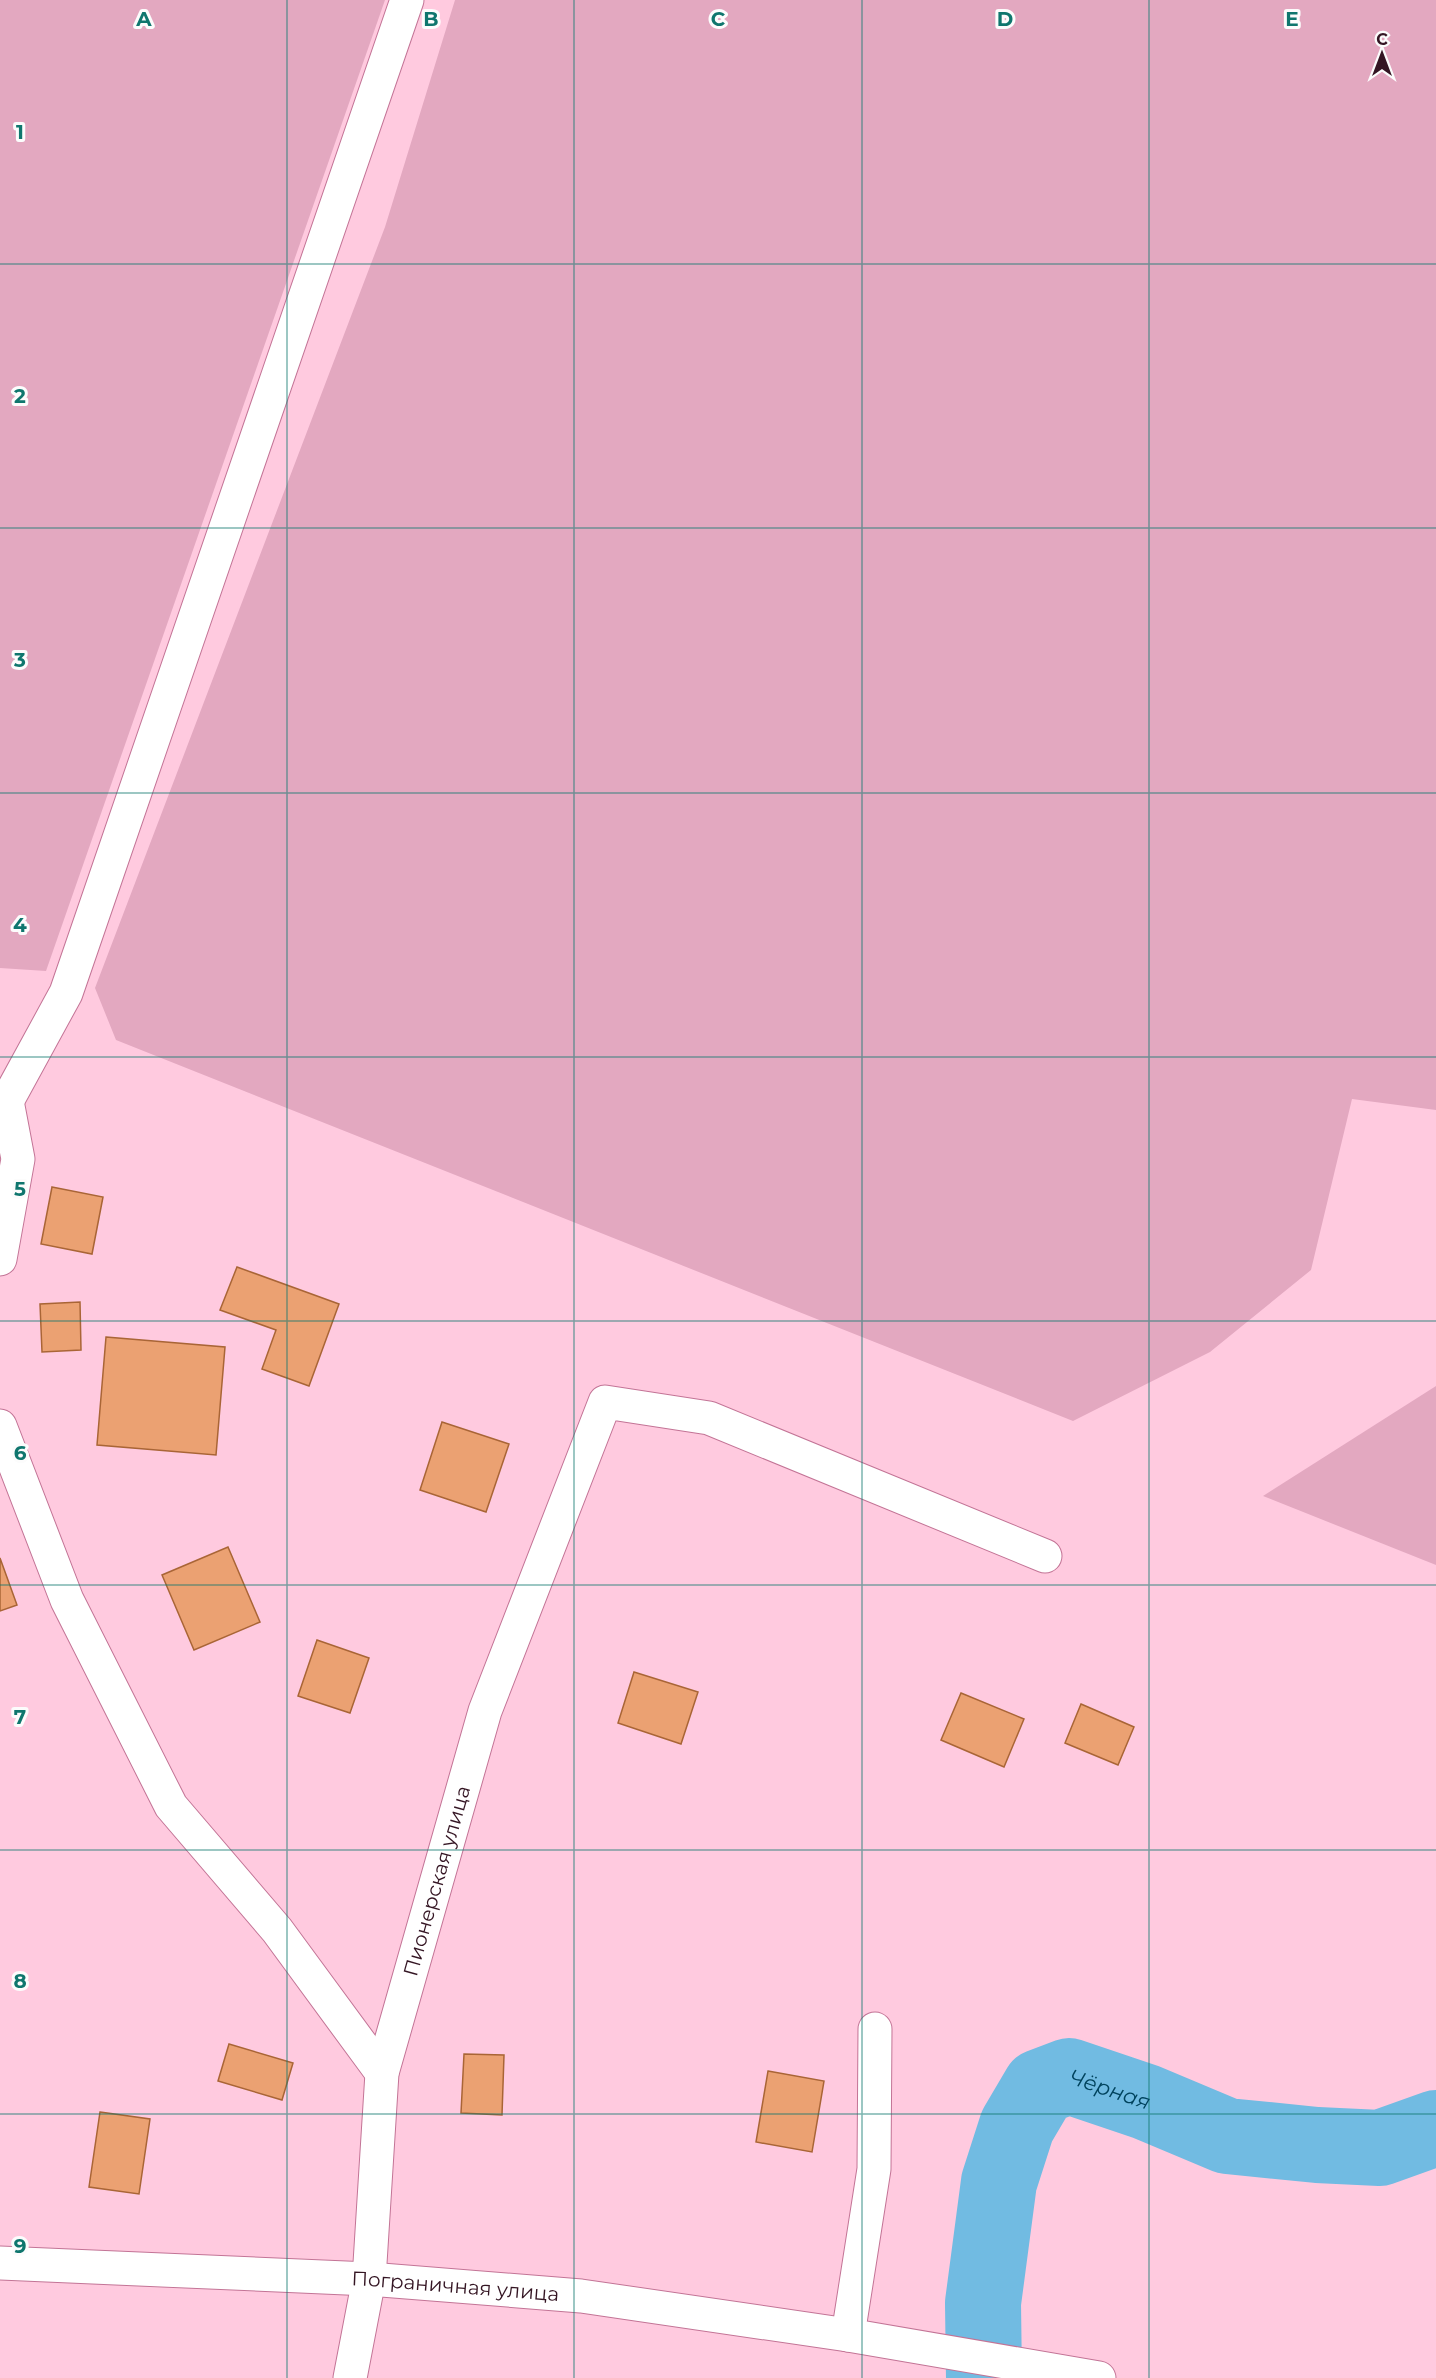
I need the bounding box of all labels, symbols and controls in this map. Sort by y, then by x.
text: A [135,7,152,31]
text: B [423,7,439,31]
text: C [711,7,726,31]
text: D [997,7,1013,31]
text: E [1285,7,1299,31]
north arrow [1352,24,1412,84]
text: С [1376,30,1388,49]
text: 1 [16,120,24,144]
text: 2 [14,384,26,408]
text: 3 [13,648,26,672]
text: 4 [13,913,27,937]
text: 5 [14,1177,26,1201]
text: 6 [14,1441,27,1465]
text: 7 [14,1705,26,1729]
street label: Пионерская улица [398,1783,475,1979]
text: 8 [13,1969,27,1993]
water label: Чёрная [1066,2064,1154,2115]
text: 9 [14,2234,26,2258]
street label: Пограничная улица [351,2266,560,2306]

